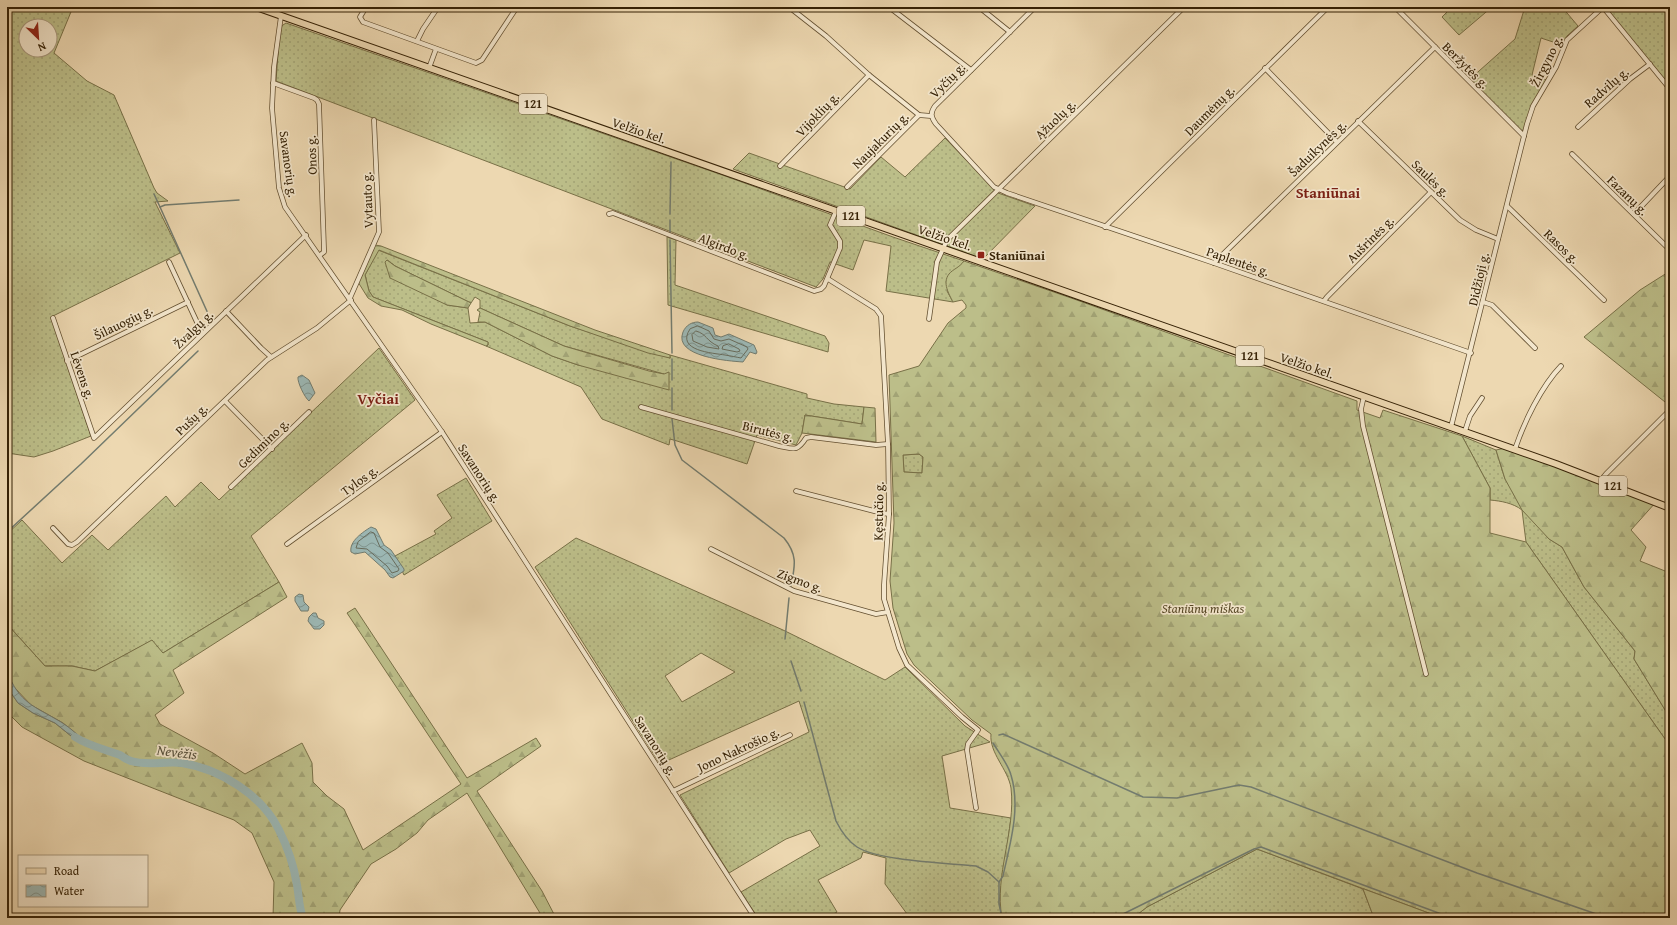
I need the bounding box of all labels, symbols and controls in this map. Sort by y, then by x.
north arrow [18,18,58,58]
street label: Žirgyno g. [1525,32,1567,90]
text: N [35,38,49,56]
street label: Beržytės g. [1438,38,1493,93]
street label: Vyčių g. [925,58,970,103]
street label: Radvilų g. [1580,63,1633,112]
street label: Daumėnų g. [1180,81,1239,140]
street label: Vijoklių g. [791,88,844,141]
road number: 121 [519,94,547,114]
street label: Ąžuolų g. [1031,95,1080,144]
street label: Naujakurių g. [848,108,913,173]
street label: Velžio kel. [609,112,668,149]
street label: Šaduikynės g. [1284,116,1351,181]
street label: Savanorių g. [274,130,303,199]
street label: Onos g. [301,135,322,175]
street label: Saulės g. [1407,155,1454,201]
street label: Vytauto g. [357,171,378,229]
street label: Fazanų g. [1603,171,1652,220]
district label: Staniūnai [1296,182,1361,203]
road number: 121 [837,206,865,226]
street label: Aušrinės g. [1342,211,1398,267]
street label: Velžio kel. [915,219,974,256]
street label: Rasos g. [1540,225,1584,268]
street label: Algirdo g. [696,228,752,265]
street label: Paplentės g. [1204,242,1272,281]
place label: Staniūnai [989,246,1045,265]
marker: Staniūnai [976,250,986,260]
street label: Didžioji g. [1463,251,1494,308]
street label: Šilauogių g. [91,300,156,345]
street label: Žvalgų g. [169,306,218,353]
road number: 121 [1236,346,1264,366]
street label: Velžio kel. [1277,347,1336,384]
street label: Lėvens g. [65,349,100,402]
district label: Vyčiai [357,388,399,409]
street label: Pušų g. [171,399,212,440]
street label: Gedimino g. [233,414,293,473]
street label: Birutės g. [740,416,795,447]
street label: Savanorių g. [453,440,506,507]
street label: Tylos g. [337,460,382,500]
road number: 121 [1599,476,1627,496]
street label: Kęstučio g. [868,481,889,541]
street label: Zigmo g. [775,564,825,597]
park label: Staniūnų miškas [1162,599,1245,618]
street label: Savanorių g. [630,712,681,779]
street label: Jono Nakrošio g. [692,722,782,778]
water label: Nevėžis [156,740,198,764]
legend [18,855,148,907]
text: Road [54,862,80,879]
text: Water [54,882,84,899]

